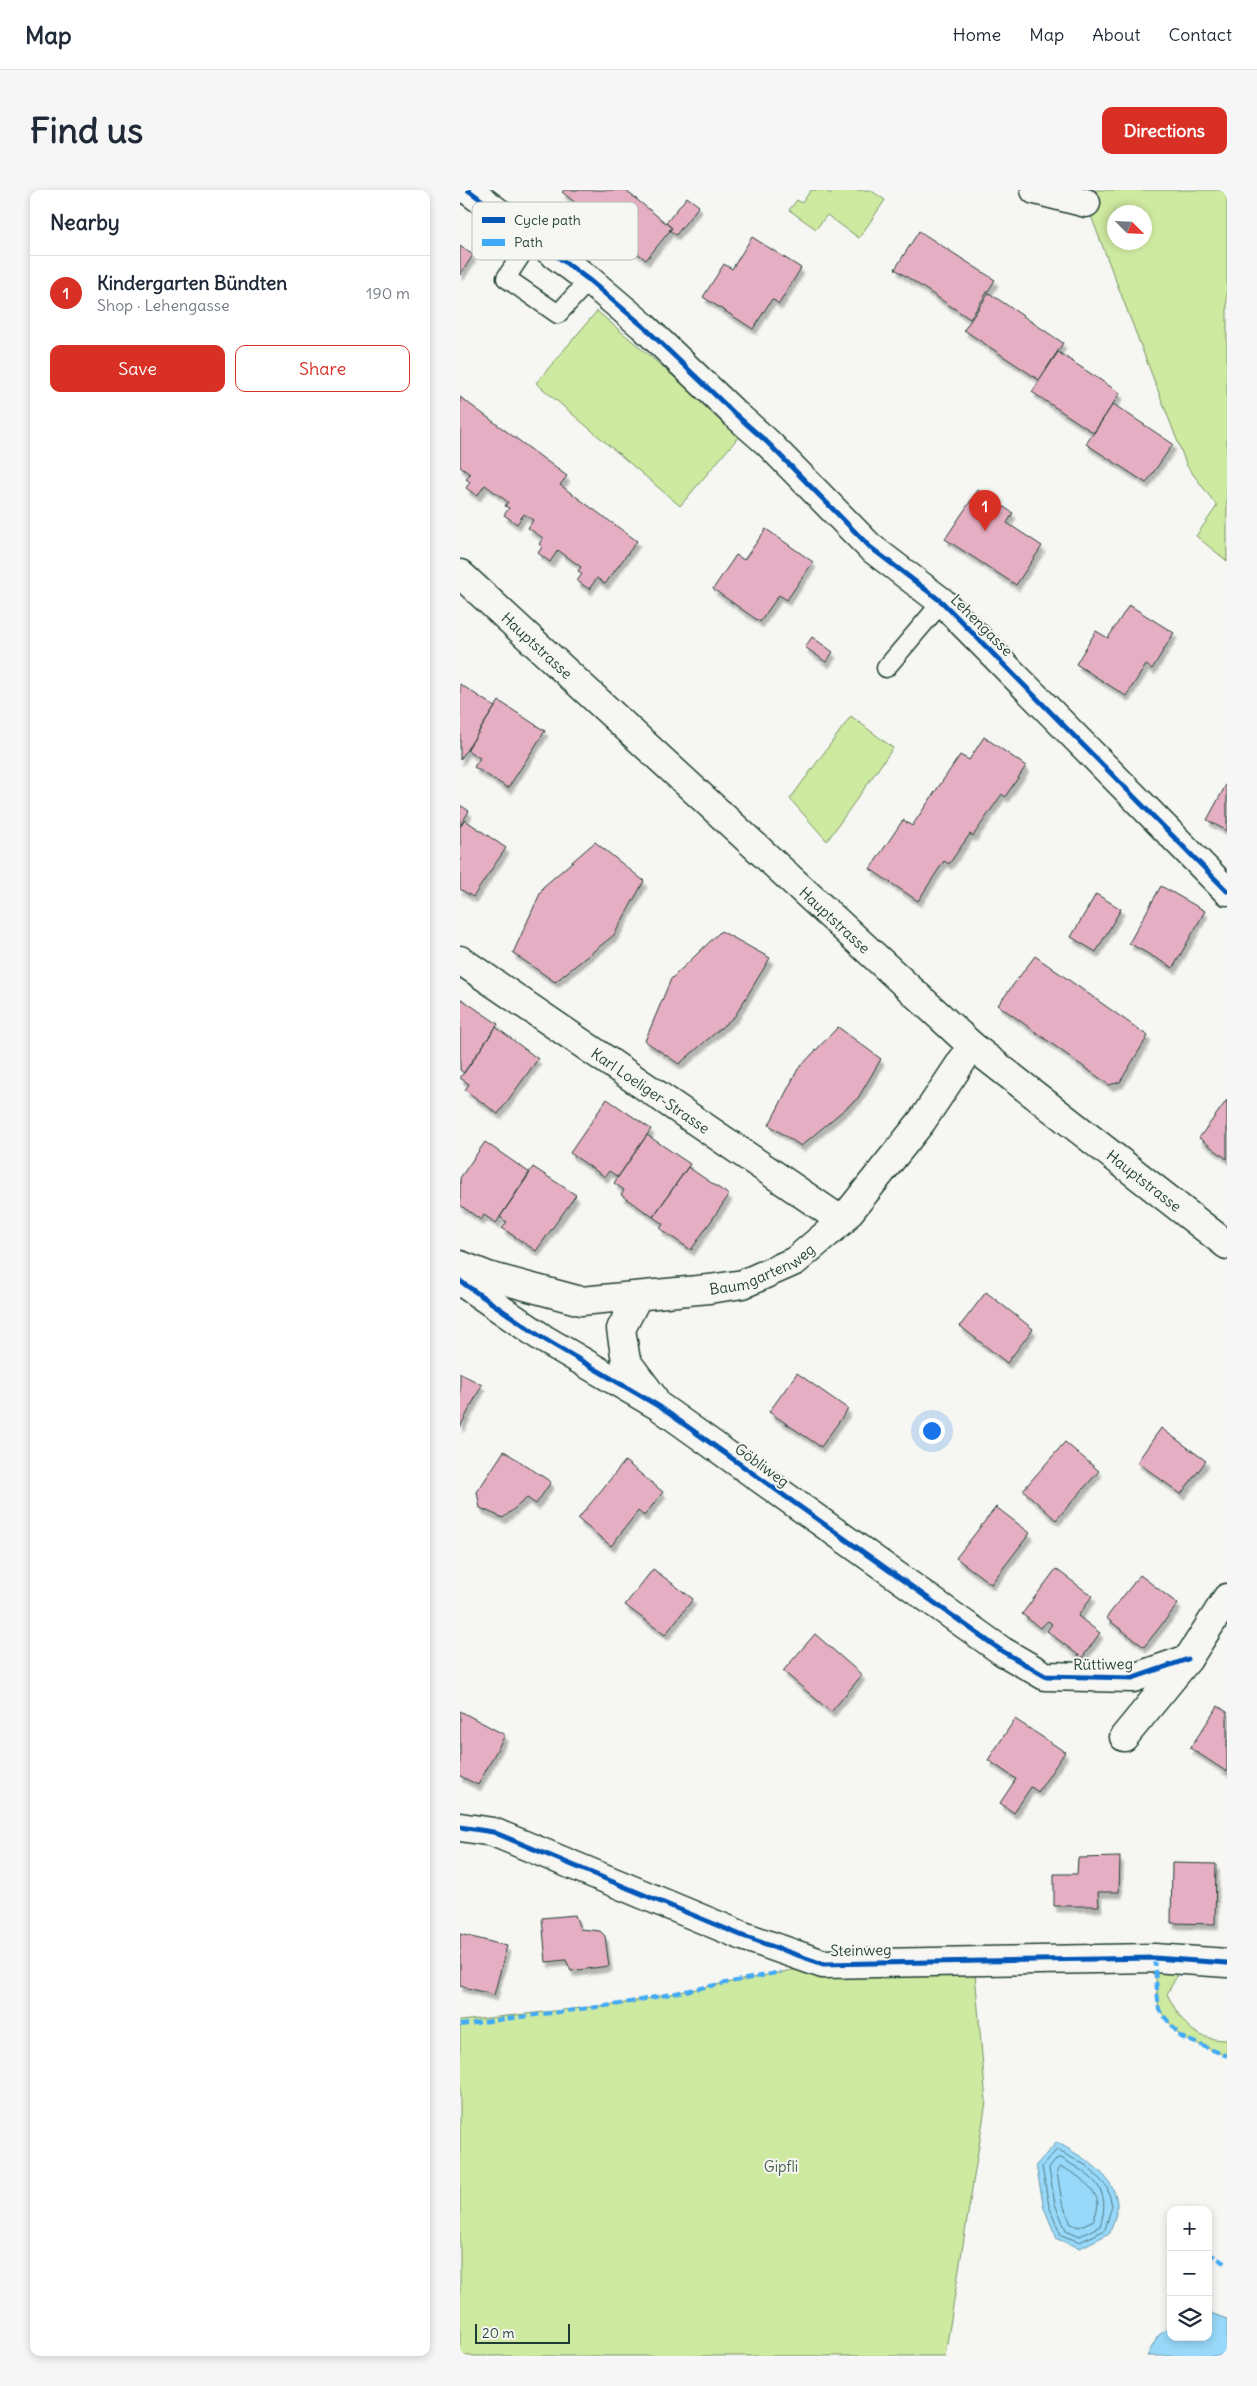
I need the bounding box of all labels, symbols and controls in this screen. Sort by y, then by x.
text: Map [25,20,72,50]
text: Home [953,23,1001,46]
text: Map [1029,23,1064,46]
text: About [1092,23,1140,46]
text: Contact [1168,23,1232,46]
button: Directions [1102,107,1227,154]
text: Find us [30,108,143,152]
legend [472,202,638,260]
north arrow [1107,205,1152,250]
text: Nearby [50,209,120,236]
text: Cycle path [514,211,581,229]
text: Path [514,233,543,251]
text: Kindergarten Bündten [97,271,287,295]
text: 1 [63,283,69,303]
text: 190 m [366,283,410,303]
text: Shop · Lehengasse [97,295,230,315]
button: Save [50,345,225,392]
button: Share [235,345,410,392]
pin: 1 [969,490,1001,531]
street label: Lehengasse [947,590,1017,660]
street label: Hauptstrasse [498,608,577,683]
street label: Hauptstrasse [796,882,874,957]
street label: Karl Loeliger-Strasse [588,1043,714,1137]
street label: Hauptstrasse [1103,1145,1186,1216]
street label: Baumgartenweg [708,1239,818,1298]
your location [919,1418,945,1444]
street label: Göbliweg [731,1439,793,1491]
street label: Rüttiweg [1073,1654,1133,1674]
street label: Steinweg [830,1940,892,1960]
park label: Gipfli [764,2157,798,2176]
map controls [1167,2206,1212,2341]
button: + [1167,2206,1212,2251]
button: − [1167,2251,1212,2296]
button: layers [1167,2296,1212,2341]
scale bar [475,2321,570,2344]
text: 20 m [482,2324,515,2342]

